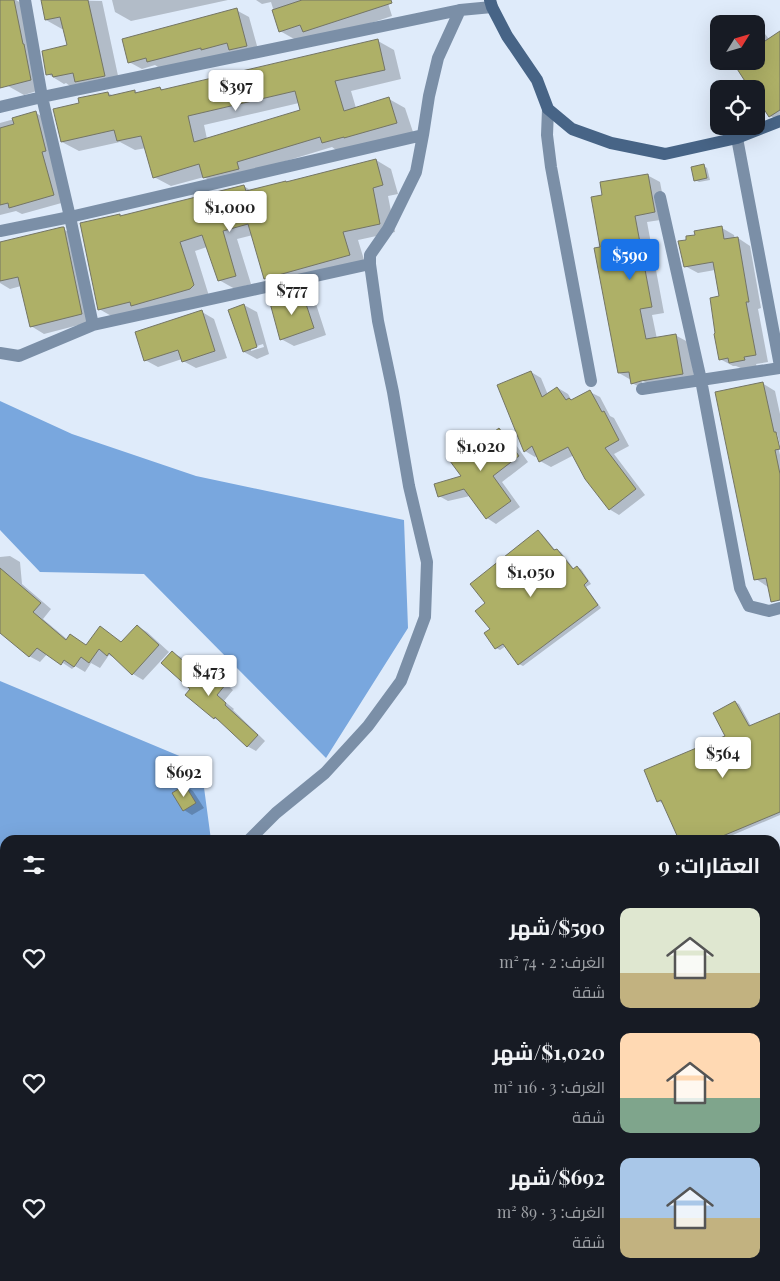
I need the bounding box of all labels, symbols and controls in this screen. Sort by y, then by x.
north arrow [710,15,765,70]
map controls [710,15,765,135]
pin: $397 [206,70,266,112]
text: $397 [219,75,253,96]
button: locate [710,80,765,135]
pin: $1,000 [189,190,271,233]
text: $1,000 [205,196,255,217]
pin: $590 [600,238,660,281]
text: $590 [612,244,648,265]
pin: $777 [262,274,322,316]
text: $777 [276,279,308,300]
pin: $1,020 [440,430,522,472]
text: $1,020 [457,435,505,456]
pin: $1,050 [490,556,572,598]
text: $1,050 [507,561,555,582]
pin: $473 [179,654,239,697]
text: $473 [193,660,225,681]
pin: $564 [693,736,753,779]
text: $564 [706,742,740,763]
pin: $692 [154,756,214,798]
text: $692 [166,761,202,782]
text: العقارات: 9 [658,850,760,878]
icon: filters [20,851,48,879]
text: $590/شهر [509,912,605,940]
icon: home [660,928,720,988]
icon: heart [20,944,48,972]
text: الغرف: 2 · 74 m² [499,951,605,972]
text: شقة [572,981,605,1002]
text: $1,020/شهر [492,1037,605,1065]
icon: home [660,1053,720,1113]
icon: heart [20,1069,48,1097]
text: الغرف: 3 · 116 m² [493,1076,605,1097]
text: شقة [572,1106,605,1127]
text: $692/شهر [510,1162,605,1190]
icon: home [660,1178,720,1238]
icon: heart [20,1194,48,1222]
text: الغرف: 3 · 89 m² [497,1201,605,1222]
text: شقة [572,1231,605,1252]

